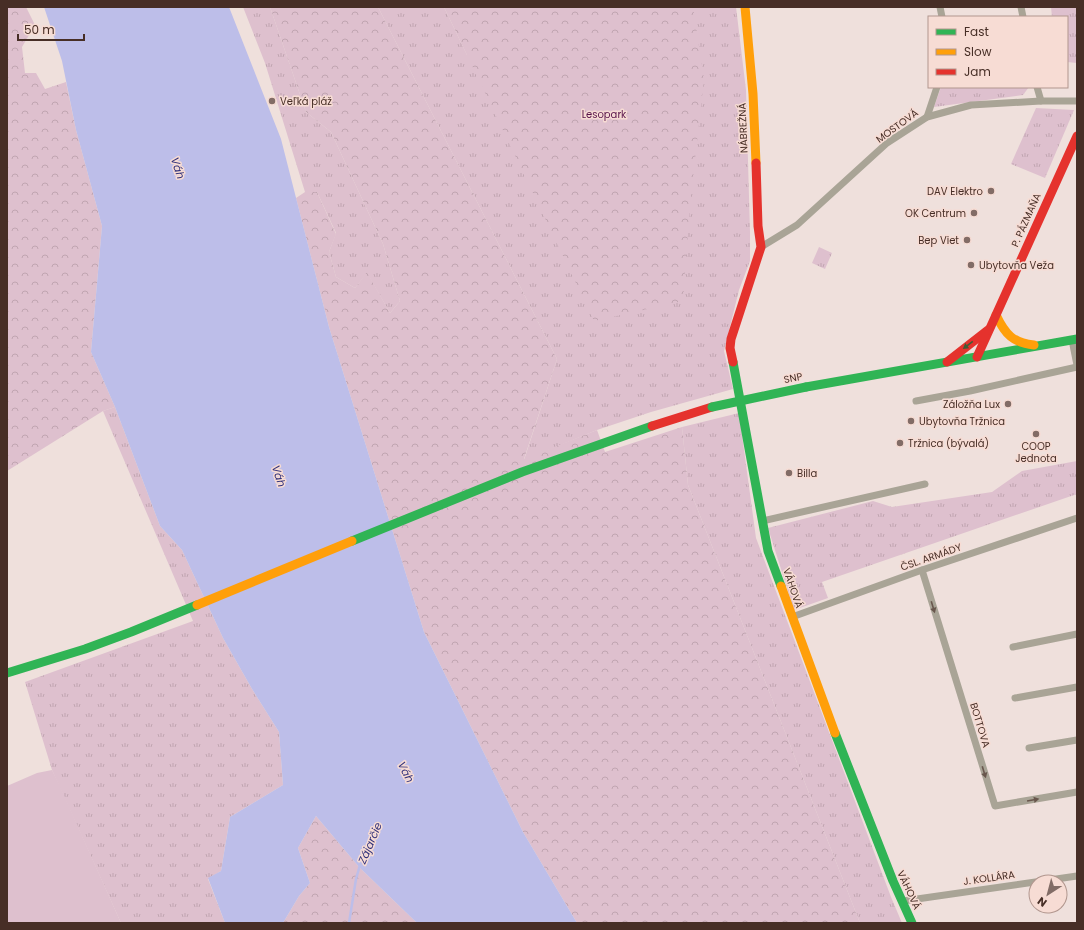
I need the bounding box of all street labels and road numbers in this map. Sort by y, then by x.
street label: NÁBREŽNÁ [735,102,751,153]
street label: MOSTOVÁ [873,105,921,147]
street label: P. PÁZMAŇA [1007,190,1045,249]
street label: SNP [782,369,804,387]
street label: ČSL. ARMÁDY [898,539,964,574]
street label: VÁHOVÁ [779,566,807,610]
street label: BOTTOVA [966,701,994,750]
street label: J. KOLLÁRA [962,867,1016,889]
street label: VÁHOVÁ [893,868,925,912]

